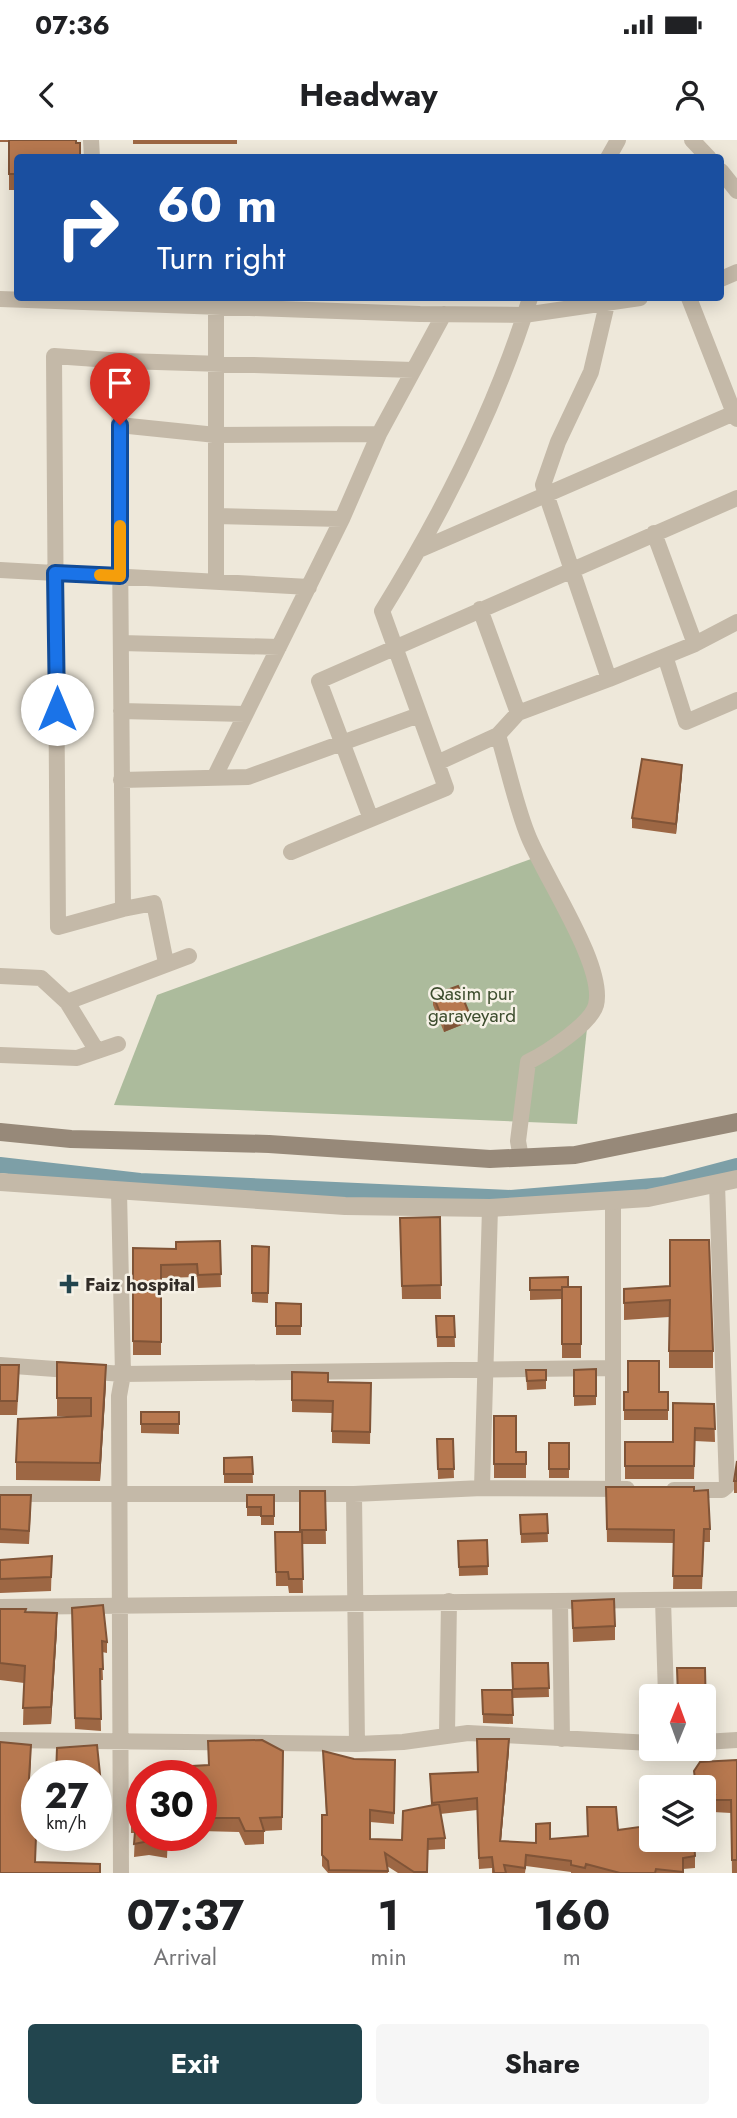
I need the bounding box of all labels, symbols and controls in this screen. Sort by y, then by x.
text: 07:36 [35,6,110,44]
text: Headway [299,72,438,118]
icon: back [28,76,66,114]
icon: person [671,76,709,114]
text: 60 m [157,170,277,240]
icon: right [42,182,133,273]
text: Turn right [157,235,286,281]
pin [90,353,150,425]
icon: arrive [101,364,139,402]
position arrow [20,672,94,746]
park label: Qasim pur garaveyard [428,980,516,1029]
place label: Faiz hospital [85,1271,195,1298]
marker: Faiz hospital [59,1274,79,1294]
north arrow [639,1684,716,1760]
map controls [639,1684,716,1852]
speed limit sign: 30 [126,1760,217,1851]
text: 27 [44,1771,89,1821]
button: layers [639,1775,716,1852]
text: km/h [46,1810,87,1836]
text: 07:37 [127,1885,244,1946]
text: 1 [378,1885,399,1946]
text: 160 [533,1885,610,1946]
text: Arrival [154,1940,217,1974]
text: min [371,1940,407,1974]
text: m [563,1940,581,1974]
button: Exit [28,2024,362,2104]
button: Share [376,2024,709,2104]

